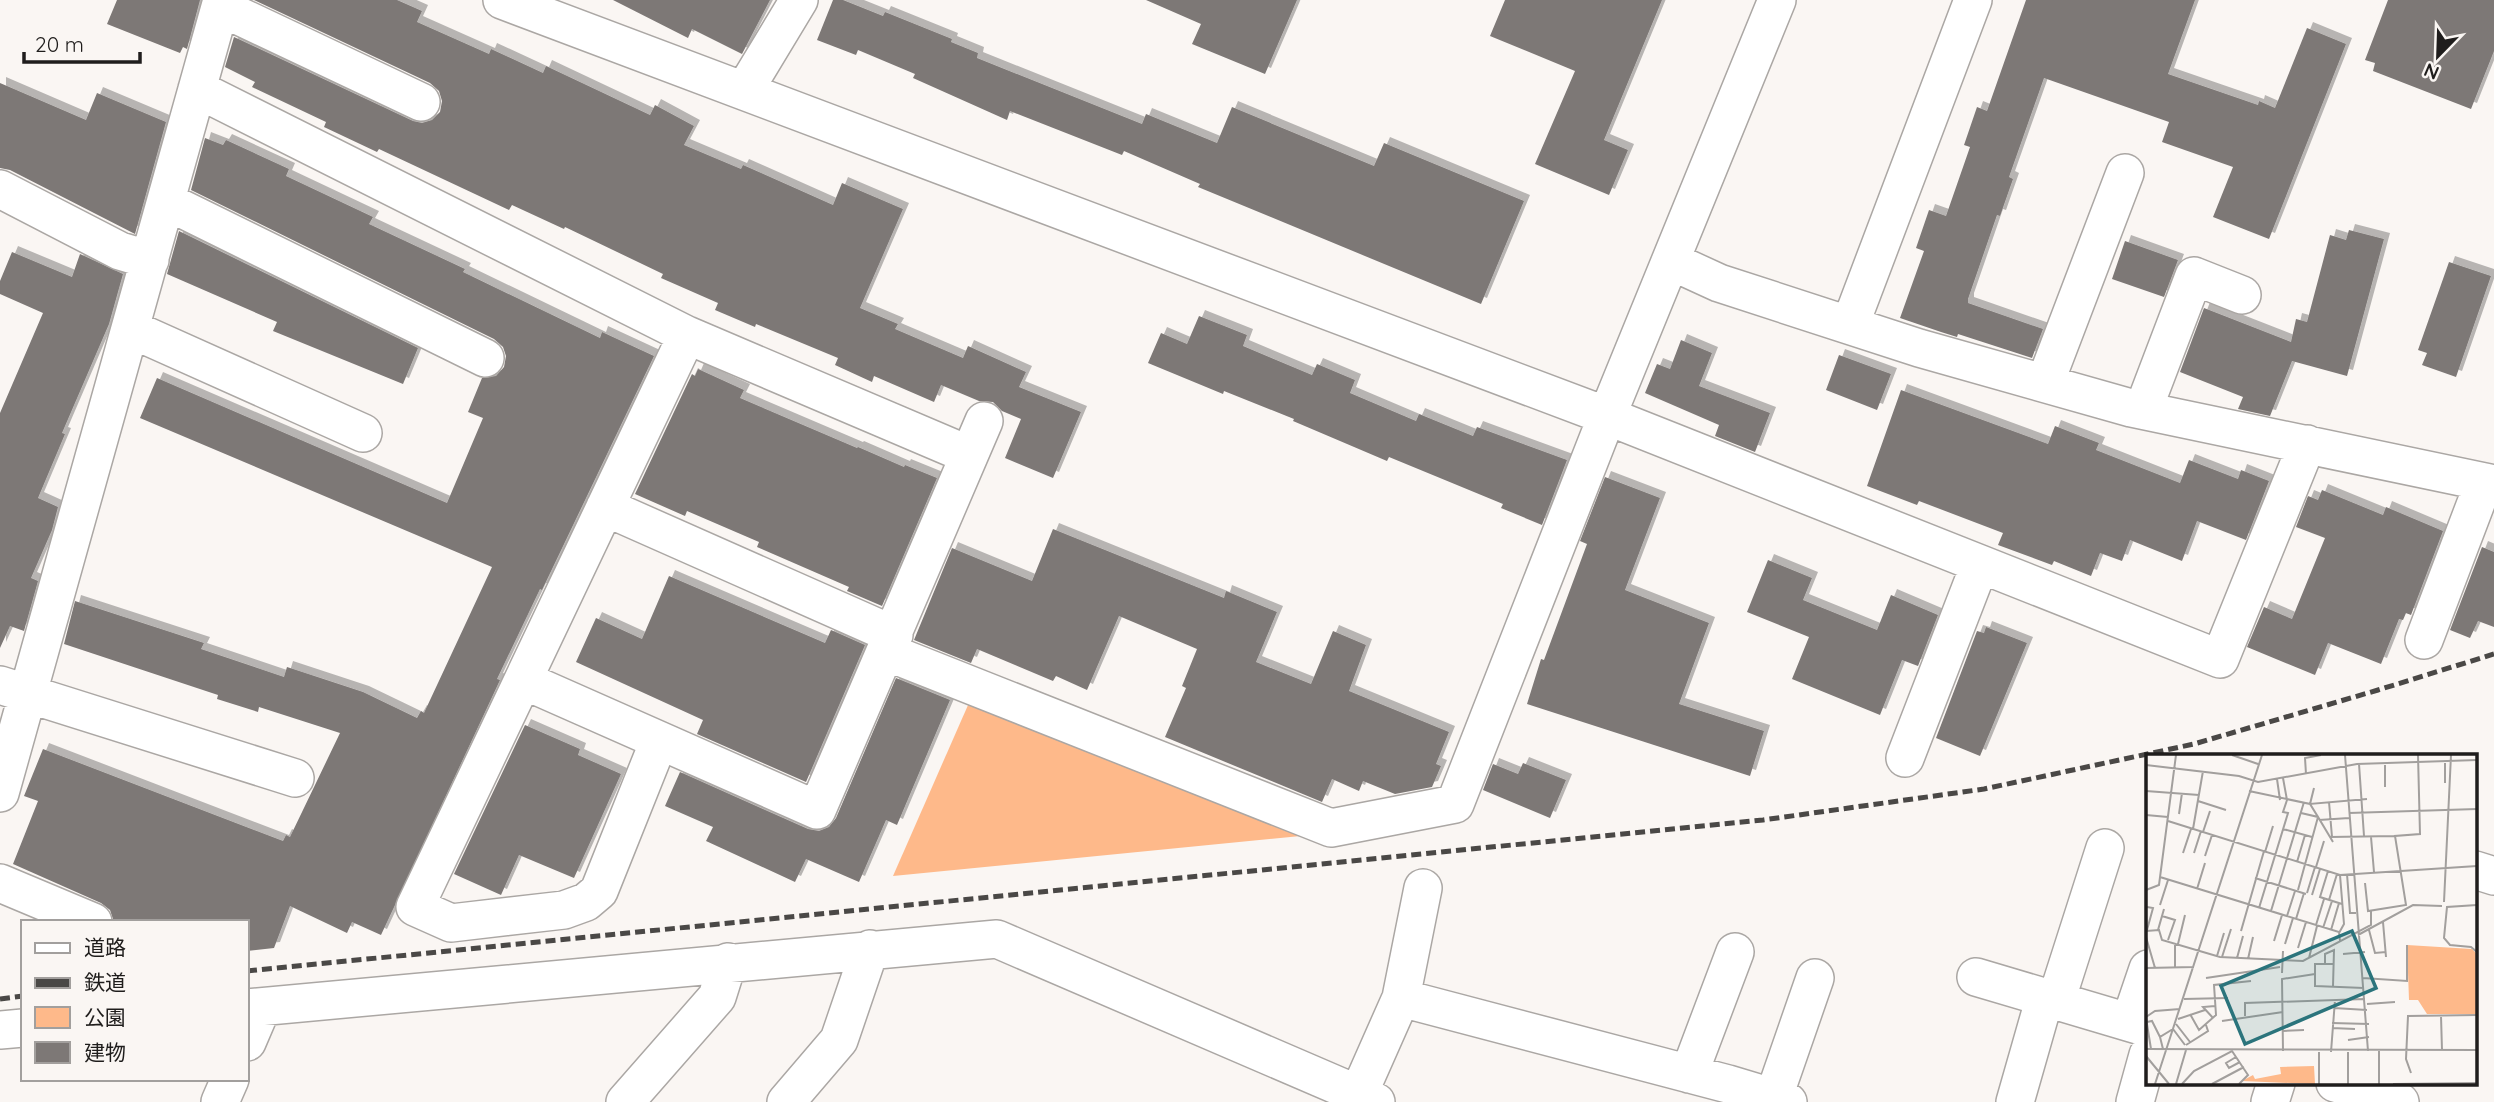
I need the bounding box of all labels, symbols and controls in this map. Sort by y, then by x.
scale bar [24,21,140,65]
north arrow [2403,21,2473,91]
text: 20 m [35,31,84,57]
text: N [2420,58,2442,85]
inset map [2146,754,2476,1084]
legend [21,920,248,1081]
text: 道路 [84,934,126,960]
text: 鉄道 [84,969,126,995]
text: 公園 [84,1004,126,1030]
text: 建物 [84,1039,126,1065]

